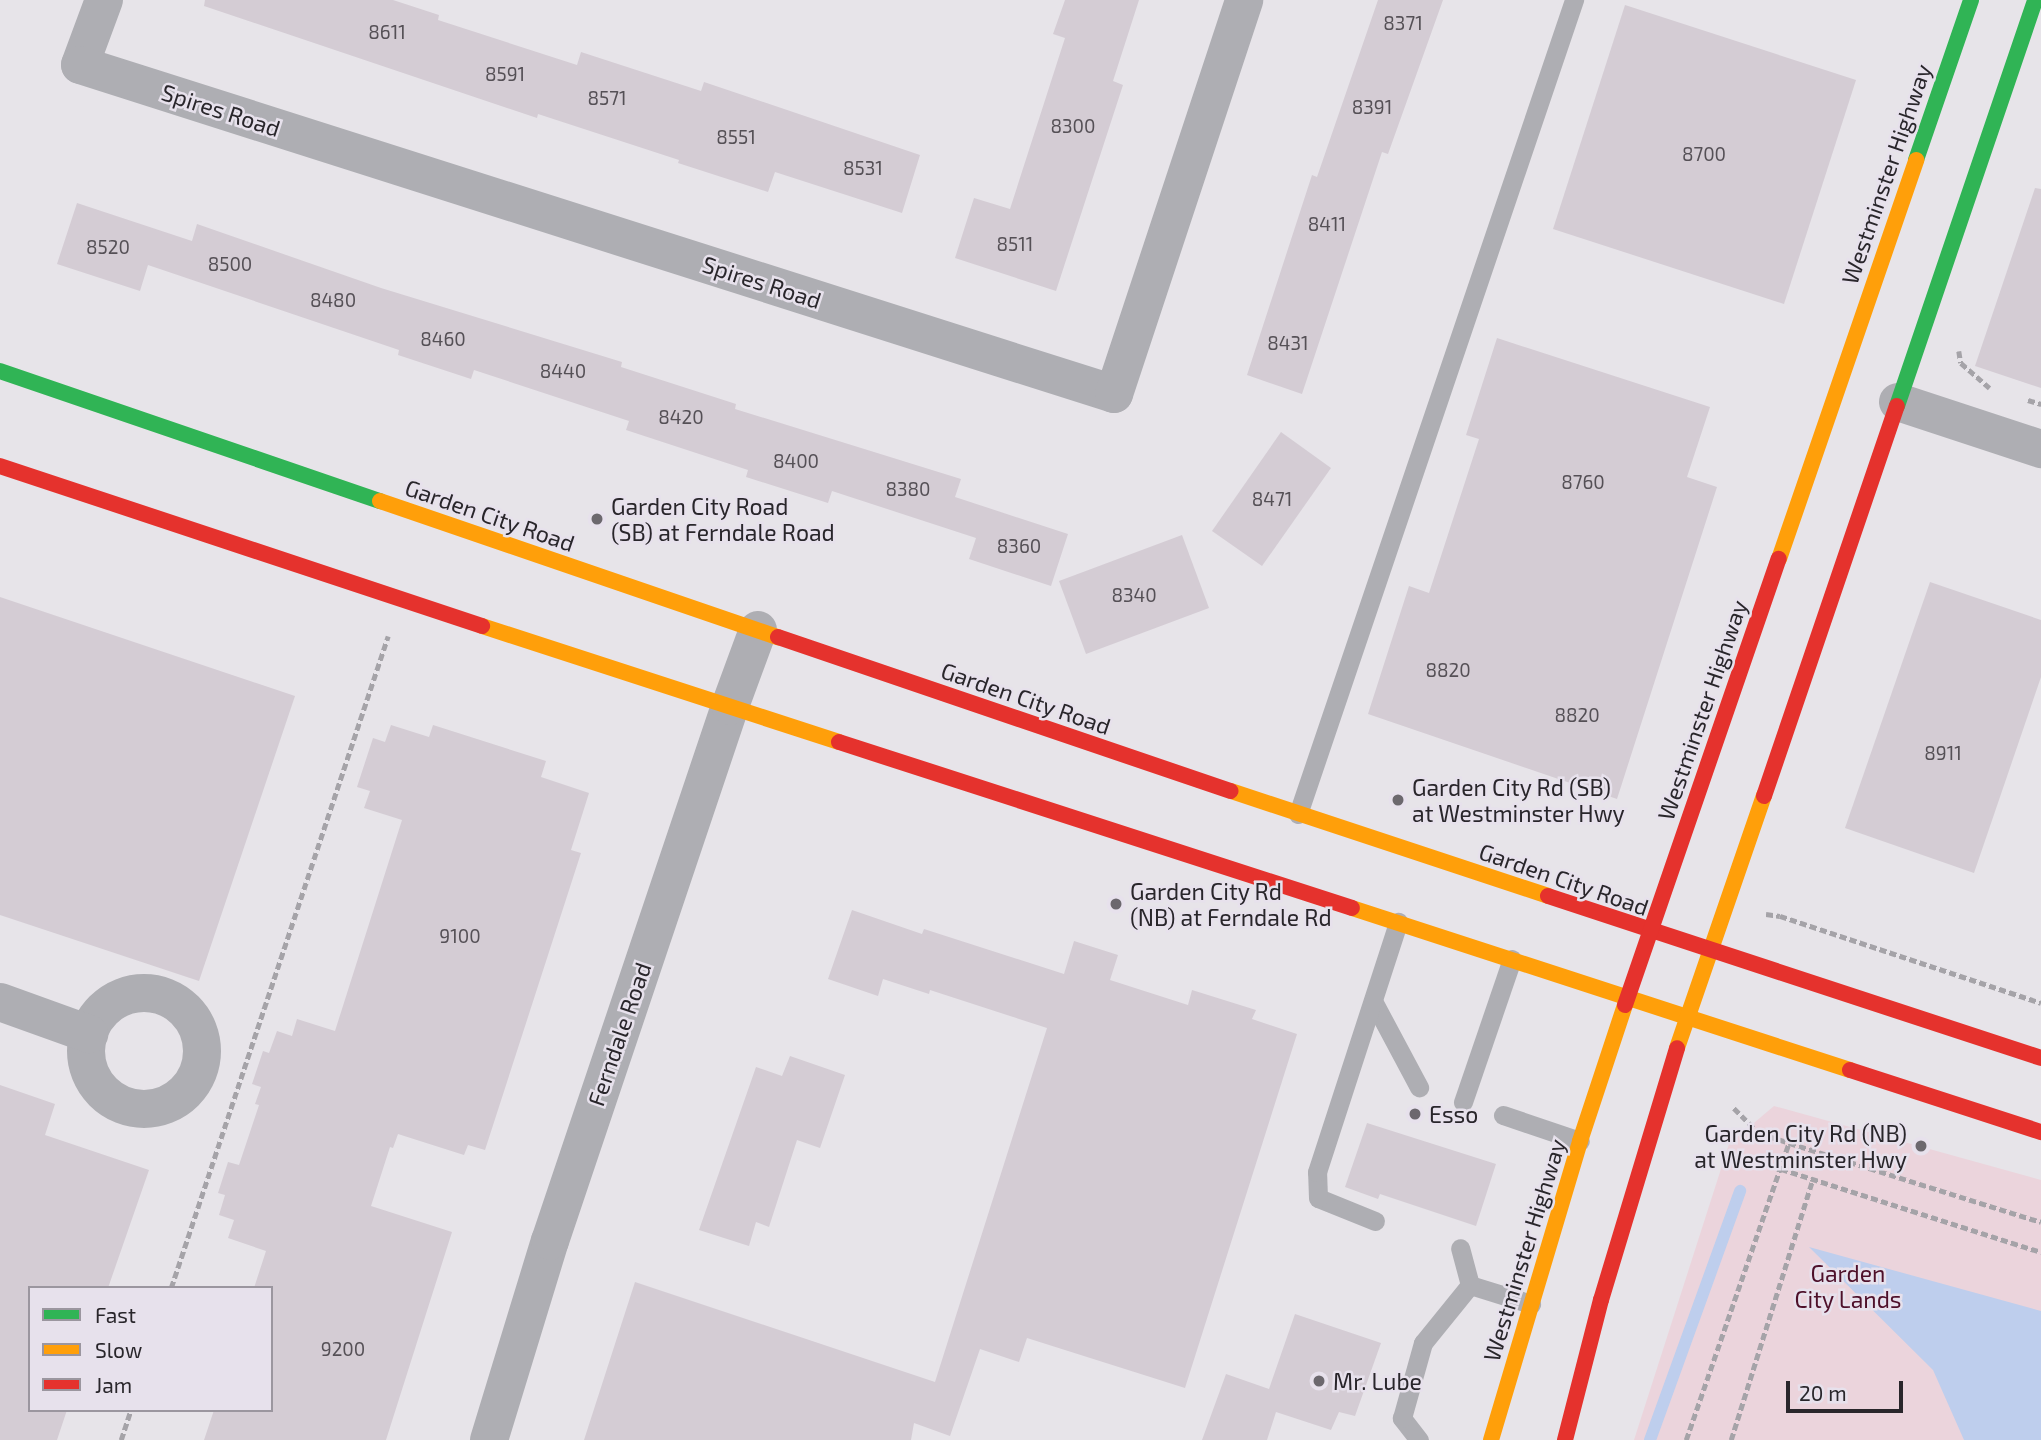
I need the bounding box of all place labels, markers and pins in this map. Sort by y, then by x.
place label: Garden City Road (SB) at Ferndale Road [611,492,835,546]
marker: Garden City Road (SB) at Ferndale Road [589,511,605,527]
place label: Garden City Rd (SB) at Westminster Hwy [1412,773,1626,827]
marker: Garden City Rd (SB) at Westminster Hwy [1390,792,1406,808]
place label: Garden City Rd (NB) at Ferndale Rd [1130,877,1332,931]
marker: Garden City Rd (NB) at Ferndale Rd [1108,896,1124,912]
place label: Esso [1429,1100,1478,1128]
marker: Esso [1407,1106,1423,1122]
place label: Garden City Rd (NB) at Westminster Hwy [1693,1119,1907,1173]
marker: Garden City Rd (NB) at Westminster Hwy [1913,1138,1929,1154]
place label: Mr. Lube [1333,1367,1422,1395]
marker: Mr. Lube [1311,1373,1327,1389]

